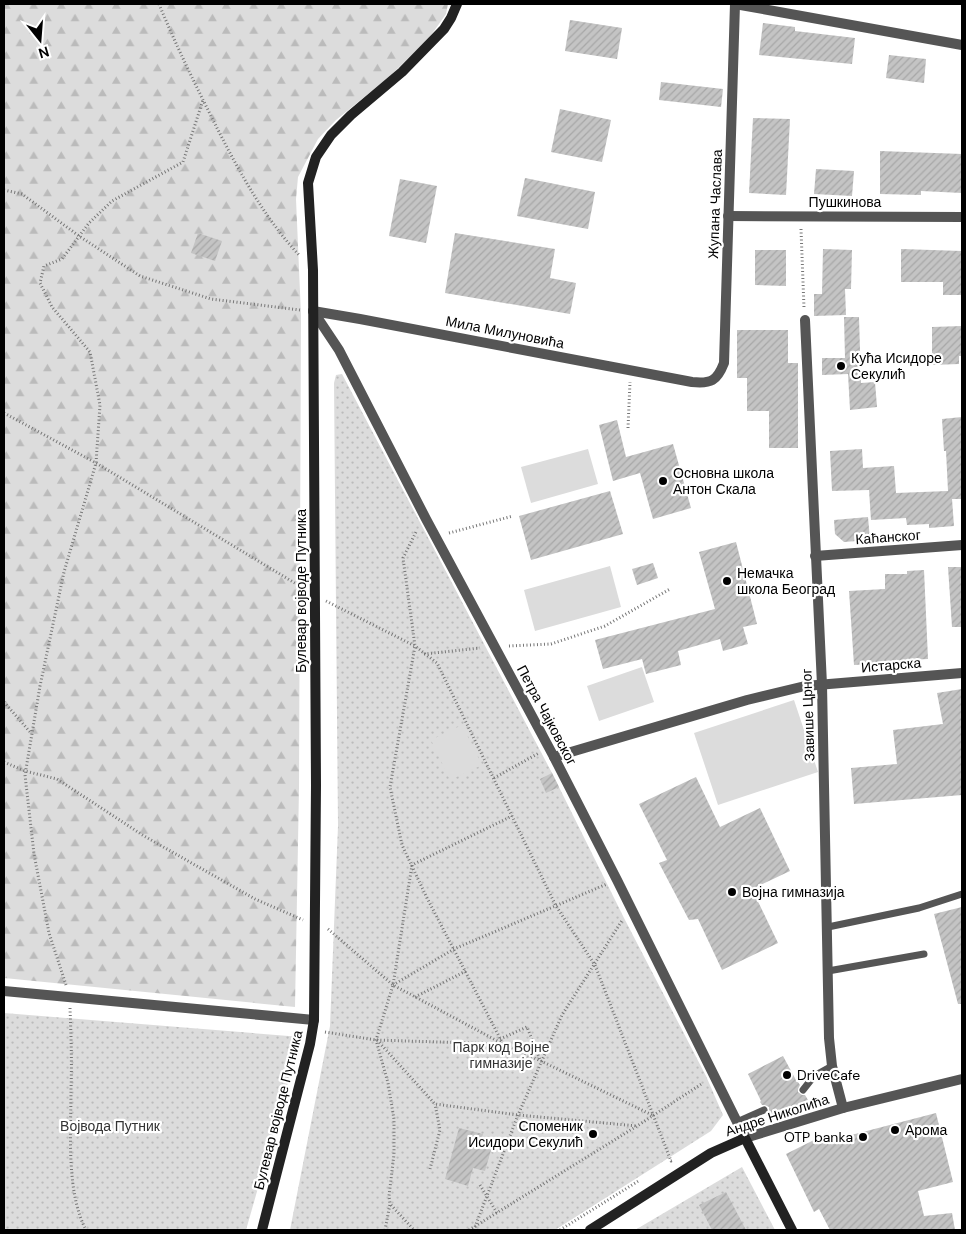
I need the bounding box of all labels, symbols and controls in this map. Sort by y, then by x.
north arrow [15,15,65,65]
text: N [36,42,51,63]
street label: Жупана Часлава [704,149,726,259]
street label: Пушкинова [809,193,882,211]
street label: Мила Милуновића [444,312,566,352]
place label: Кућа Исидоре Секулић [851,349,942,383]
marker: Кућа Исидоре Секулић [835,360,847,372]
place label: Основна школа Антон Скала [673,464,774,498]
marker: Основна школа Антон Скала [657,475,669,487]
street label: Булевар војводе Путника [292,509,310,673]
street label: Каћанског [855,526,921,548]
place label: Немачка школа Београд [737,564,835,598]
marker: Немачка школа Београд [721,575,733,587]
street label: Истарска [860,653,922,677]
street label: Петра Чајковског [513,662,581,768]
street label: Завише Црног [797,668,819,762]
place label: Војна гимназија [742,883,845,901]
marker: Војна гимназија [726,886,738,898]
street label: Булевар војводе Путника [249,1028,307,1192]
park label: Парк код Војне гимназије [453,1038,550,1072]
place label: DriveCafe [797,1066,860,1084]
marker: DriveCafe [781,1069,793,1081]
street label: Андре Николића [723,1090,831,1140]
park label: Војвода Путник [60,1117,161,1135]
place label: Споменик Исидори Секулић [468,1117,584,1151]
place label: Арома [905,1121,948,1139]
marker: Арома [889,1124,901,1136]
marker: Споменик Исидори Секулић [587,1128,599,1140]
place label: OTP banka [784,1128,853,1146]
marker: OTP banka [857,1131,869,1143]

